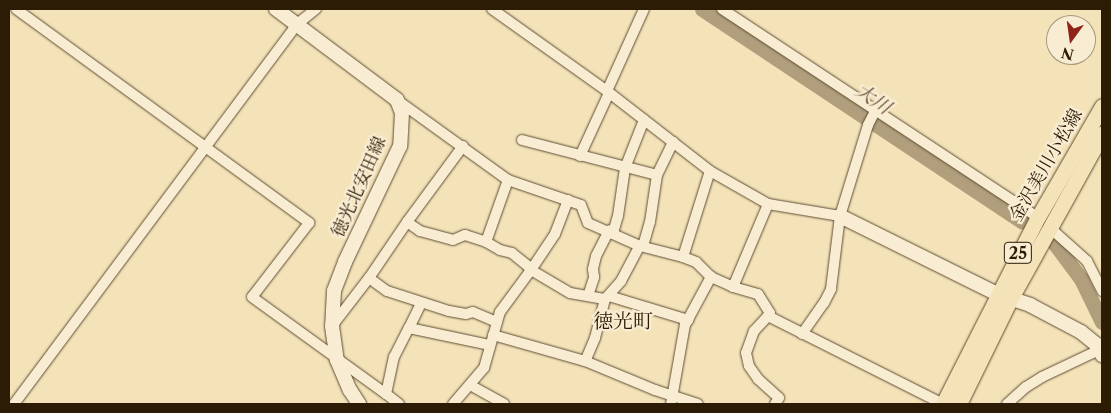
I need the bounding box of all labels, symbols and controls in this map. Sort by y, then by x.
north arrow [1046,15,1096,65]
text: N [1060,43,1076,64]
water label: 大川 [851,79,895,119]
street label: 金沢美川小松線 [1005,105,1087,225]
street label: 徳光北安田線 [327,133,391,241]
road number: 25 [1003,240,1033,266]
district label: 徳光町 [593,309,653,333]

